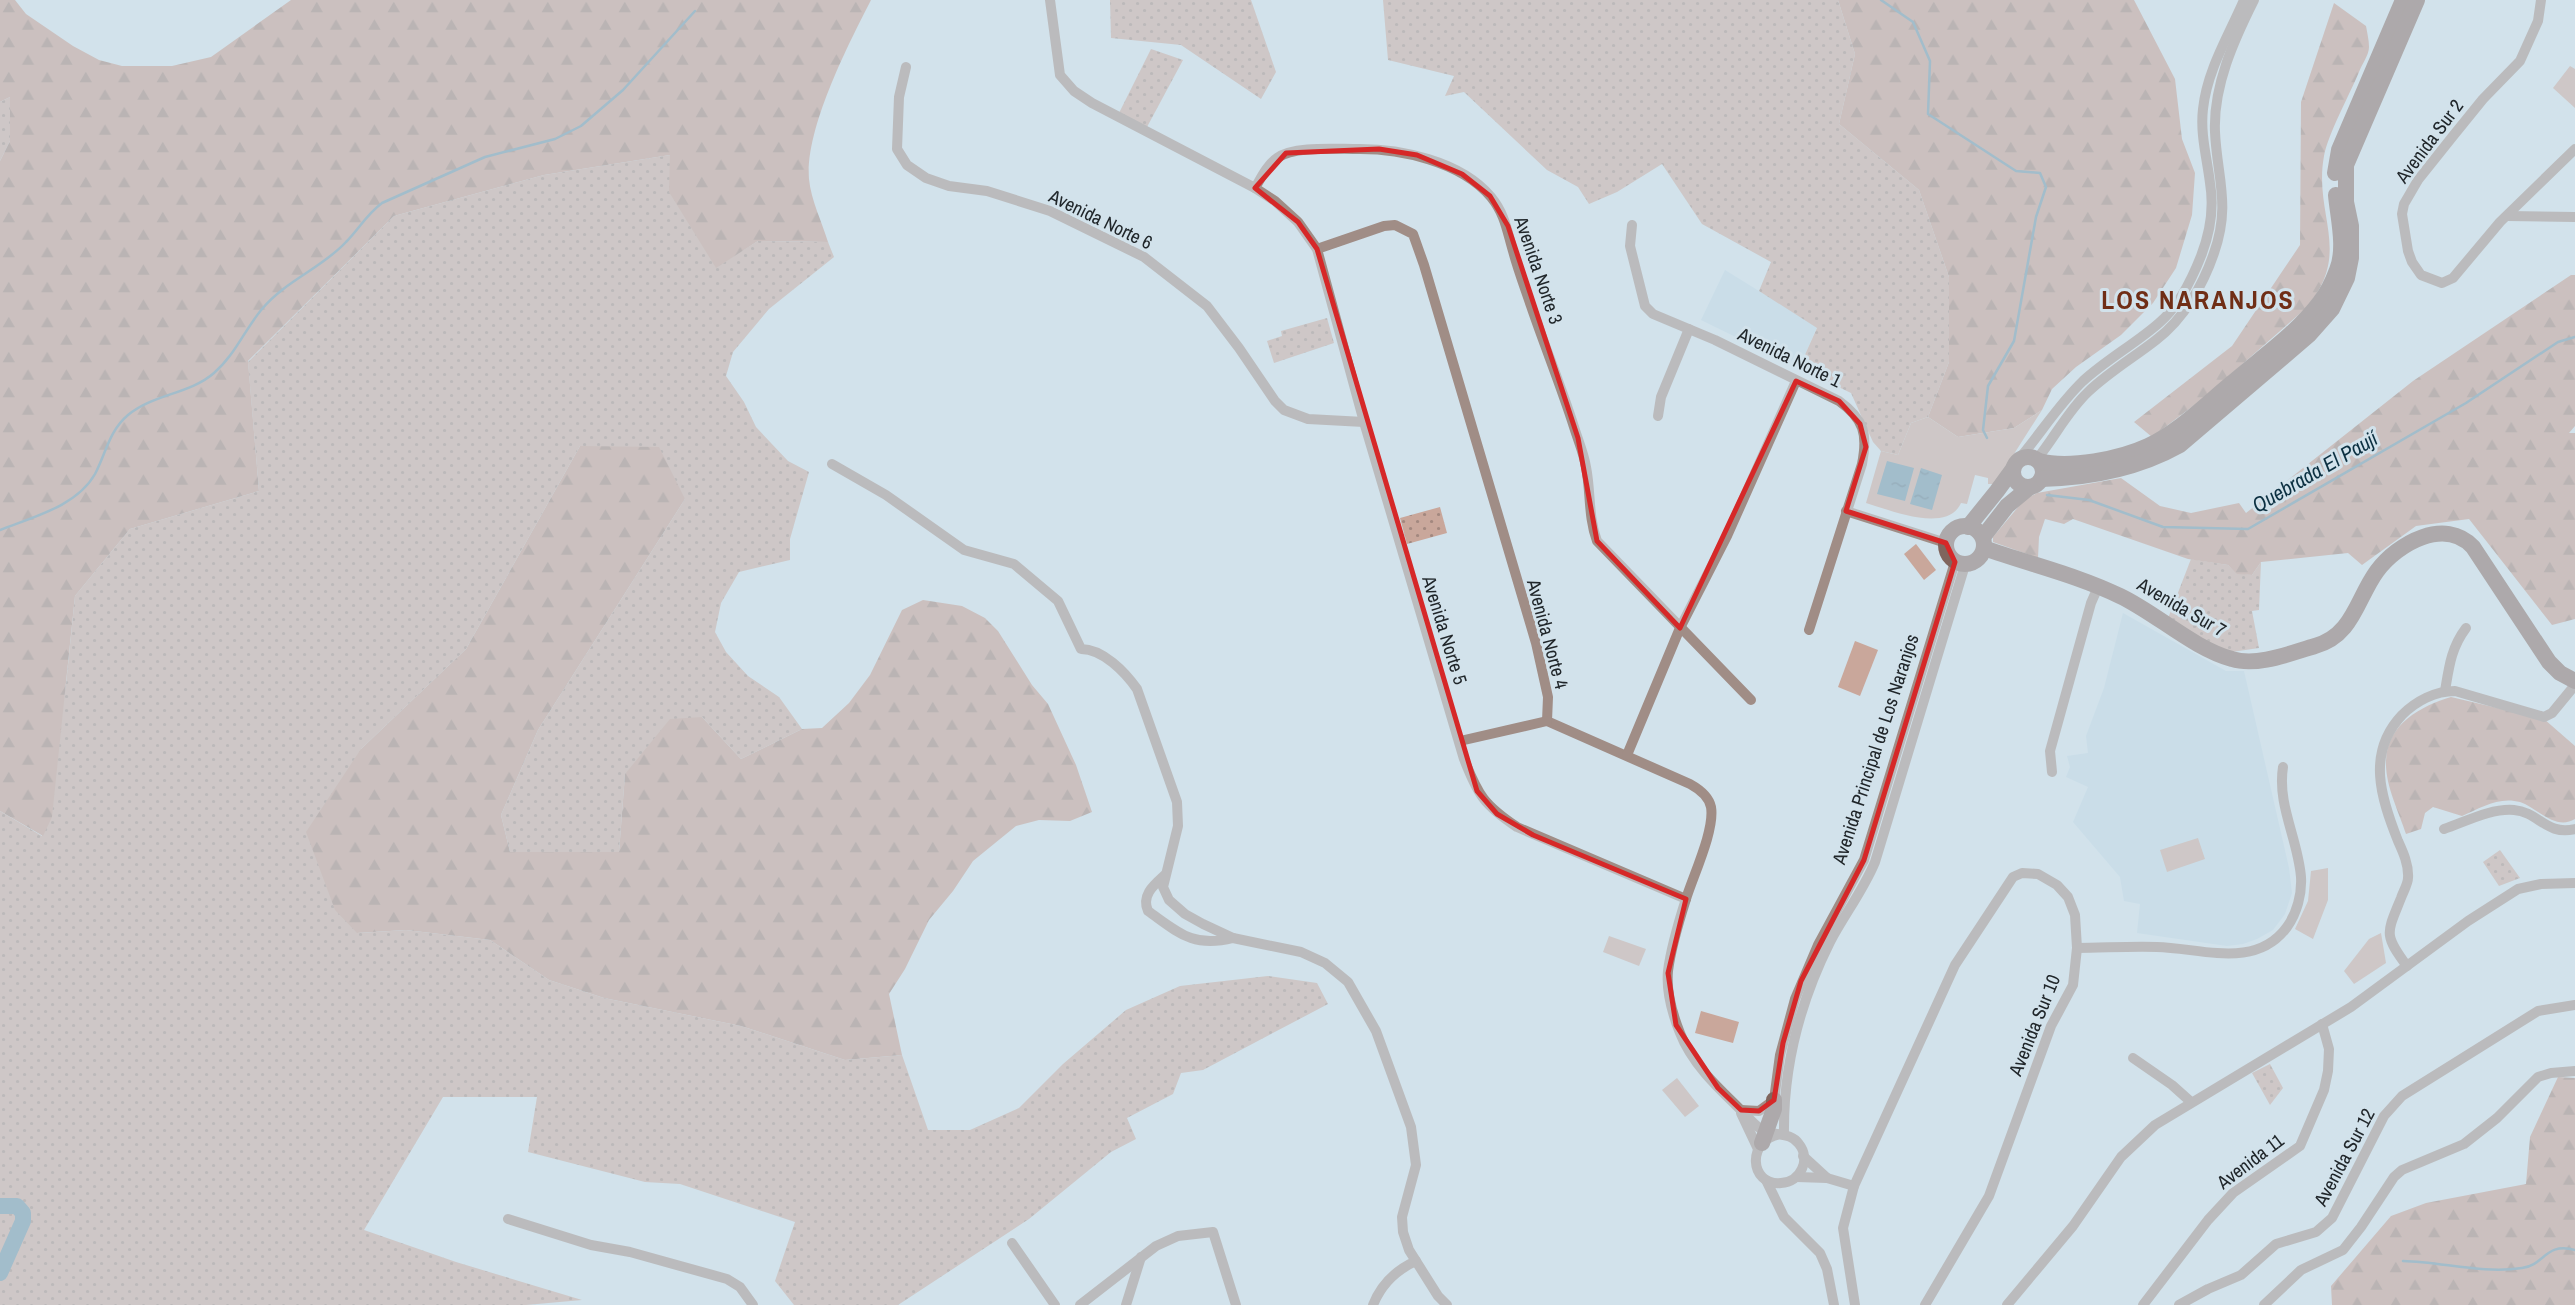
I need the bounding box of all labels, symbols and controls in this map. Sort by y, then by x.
street label: Avenida Sur 2 [2388,94,2469,189]
street label: Avenida Norte 6 [1044,182,1157,255]
street label: Avenida Norte 3 [1508,212,1570,327]
district label: LOS NARANJOS [2101,282,2295,317]
street label: Avenida Norte 1 [1733,320,1846,393]
water label: Quebrada El Paují [2247,423,2385,519]
street label: Avenida Sur 7 [2132,571,2231,643]
street label: Avenida Norte 5 [1416,572,1474,688]
street label: Avenida Norte 4 [1521,575,1575,692]
street label: Avenida Principal de Los Naranjos [1825,630,1925,868]
street label: Avenida Sur 10 [2002,970,2066,1080]
street label: Avenida Sur 12 [2307,1104,2381,1211]
street label: Avenida 11 [2210,1127,2289,1195]

